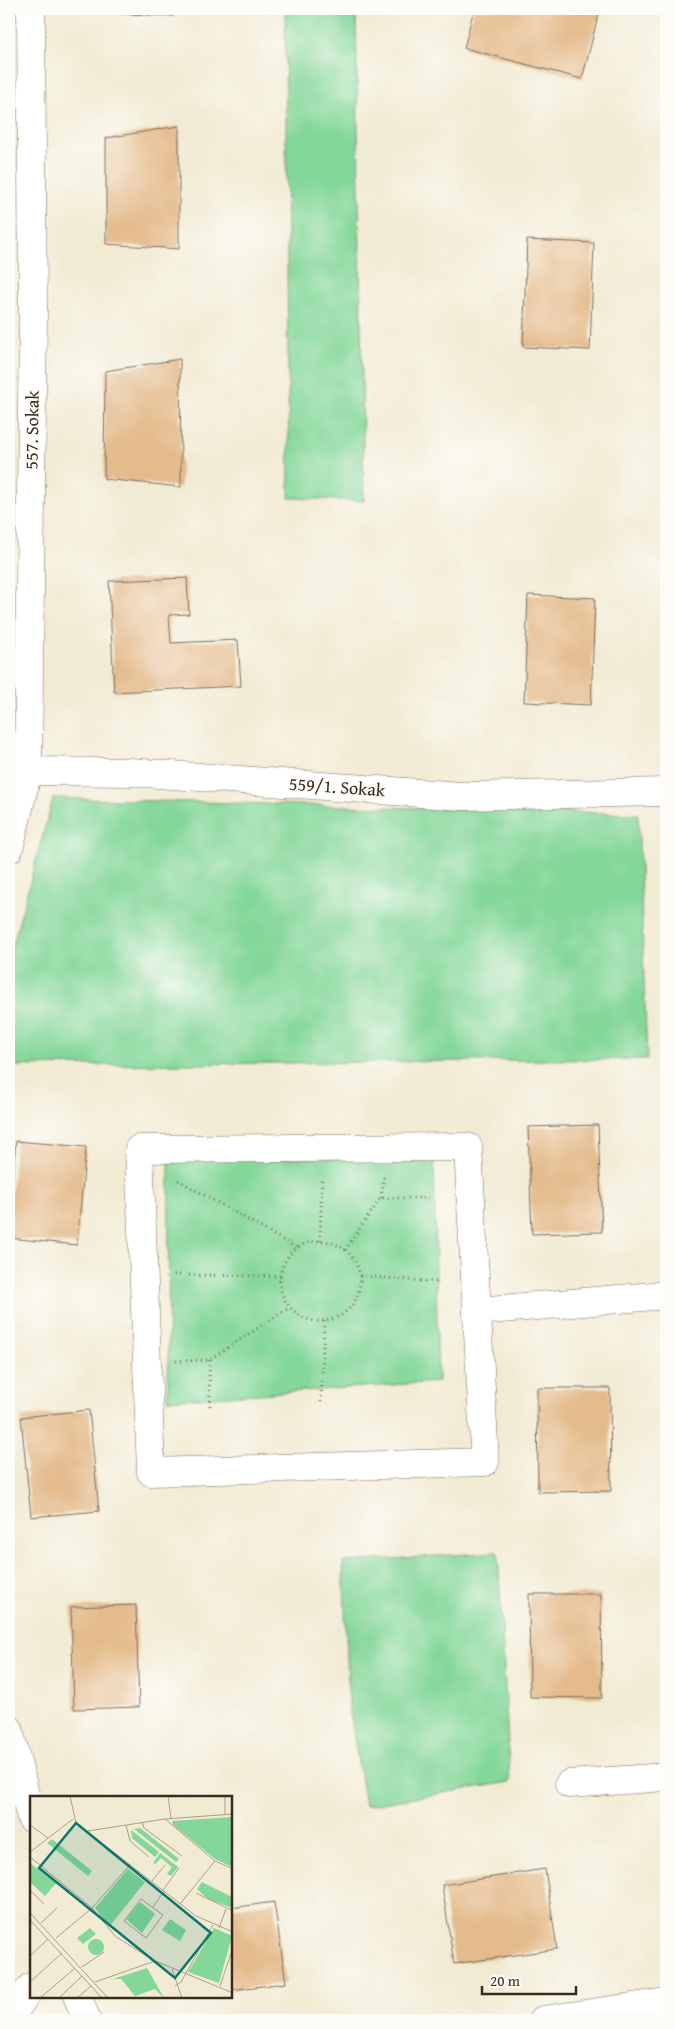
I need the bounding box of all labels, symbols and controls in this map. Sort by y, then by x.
street label: 557. Sokak [17,389,46,470]
street label: 559/1. Sokak [288,770,387,803]
inset map [30,1796,232,1999]
scale bar [482,1964,576,1996]
text: 20 m [490,1970,521,1991]

